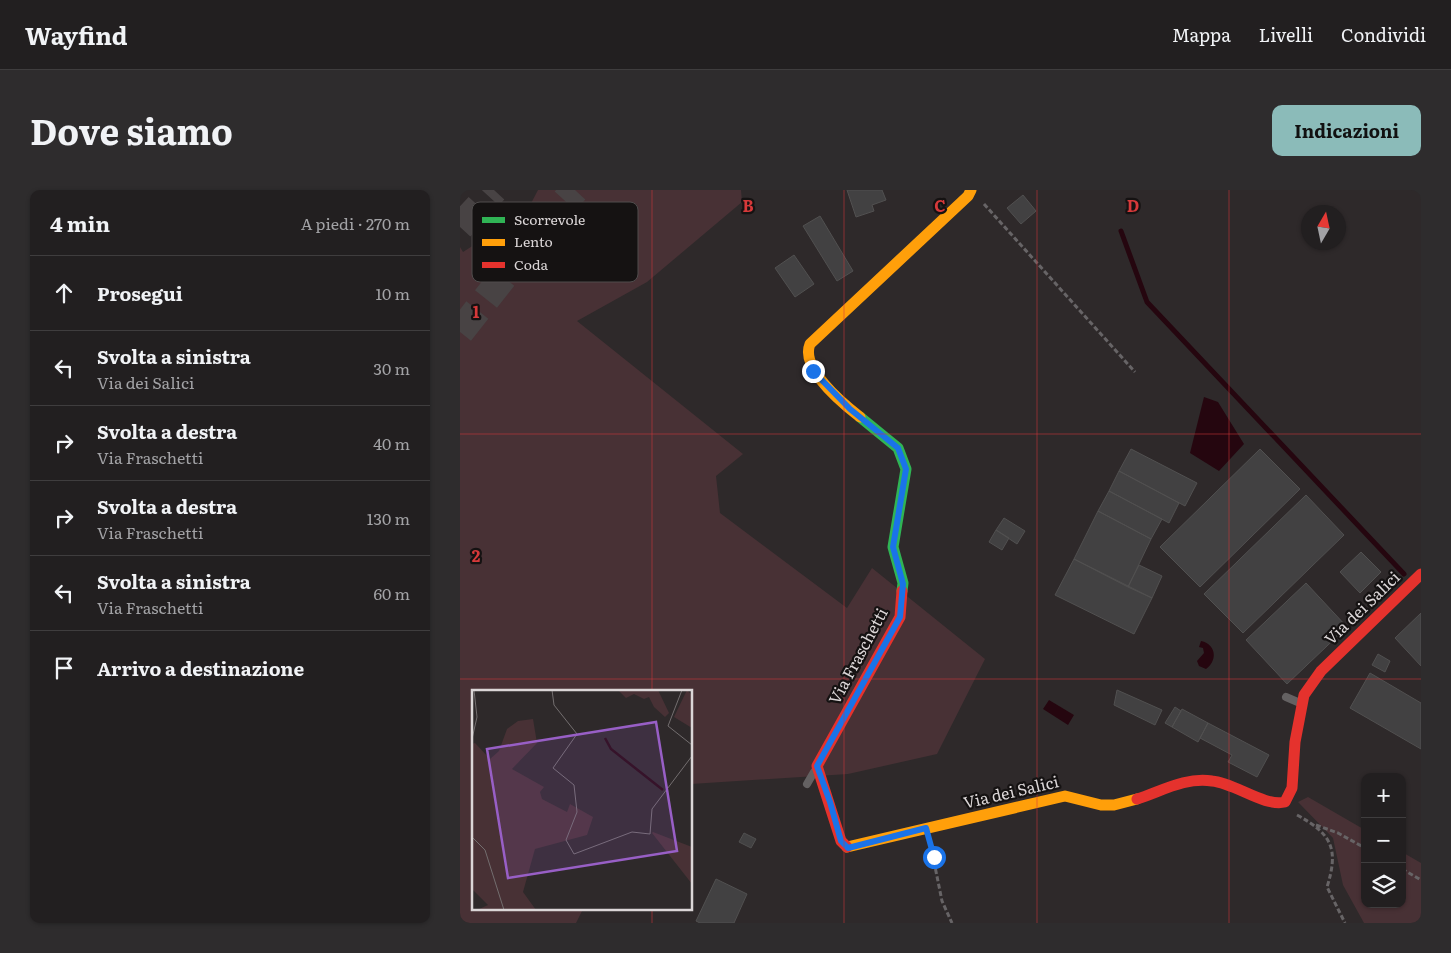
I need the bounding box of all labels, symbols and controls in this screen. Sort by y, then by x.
text: Wayfind [25,17,128,52]
text: Mappa [1172,21,1231,48]
text: Livelli [1259,21,1313,48]
text: Condividi [1341,21,1426,48]
text: Dove siamo [30,104,233,156]
button: Indicazioni [1272,105,1421,156]
text: B [742,193,754,217]
text: C [934,193,946,217]
text: D [1127,193,1139,217]
legend [472,202,638,282]
north arrow [1301,205,1346,250]
text: 4 min [50,207,110,238]
text: Scorrevole [514,209,585,229]
text: A piedi · 270 m [301,211,410,235]
text: Lento [514,231,553,251]
text: Coda [514,254,549,274]
icon: ahead [50,279,78,307]
text: Prosegui [97,279,183,307]
text: 10 m [376,281,410,305]
text: 1 [473,299,480,323]
text: Svolta a sinistra [97,342,251,370]
icon: left [50,354,78,382]
text: 30 m [373,356,410,380]
route end [802,360,825,383]
text: Via dei Salici [97,370,194,394]
text: Svolta a destra [97,417,237,445]
icon: right [50,429,78,457]
text: 40 m [373,431,410,455]
text: Via Fraschetti [97,445,203,469]
text: Svolta a destra [97,492,237,520]
icon: right [50,504,78,532]
text: 130 m [367,506,410,530]
text: Via Fraschetti [97,520,203,544]
text: 2 [472,543,481,567]
street label: Via dei Salici [1318,565,1405,650]
text: Svolta a sinistra [97,567,251,595]
icon: left [50,579,78,607]
text: 60 m [373,581,410,605]
text: Via Fraschetti [97,595,203,619]
street label: Via Fraschetti [822,603,893,708]
icon: arrive [50,654,78,682]
text: Arrivo a destinazione [97,654,304,682]
inset map [472,690,692,910]
street label: Via dei Salici [961,768,1061,814]
map controls [1361,773,1406,908]
button: + [1361,773,1406,818]
button: − [1361,818,1406,863]
route start [923,846,946,869]
button: layers [1361,863,1406,908]

